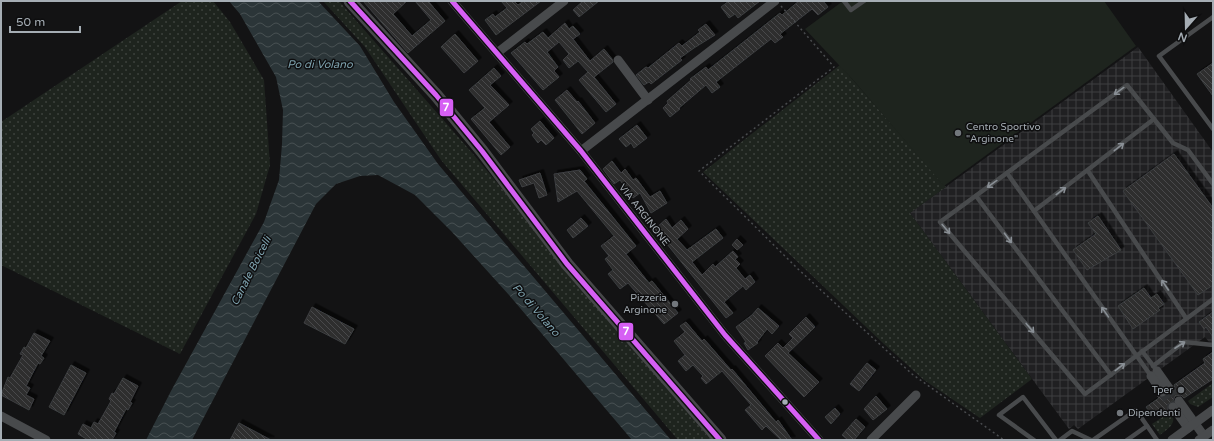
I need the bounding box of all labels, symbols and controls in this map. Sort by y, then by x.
scale bar [10,8,80,34]
north arrow [1166,8,1206,48]
text: 50 m [16,15,45,29]
text: N [1176,29,1189,45]
water label: Po di Volano [287,58,354,71]
one-way arrow [1114,87,1125,95]
line badge: 7 [439,98,454,117]
text: 7 [443,101,450,114]
place label: Centro Sportivo "Arginone" [966,121,1041,145]
marker: Centro Sportivo "Arginone" [953,128,963,138]
one-way arrow [1113,142,1124,151]
one-way arrow [987,180,998,189]
street label: VIA ARGINONE [616,182,672,248]
one-way arrow [1056,187,1067,195]
one-way arrow [941,224,950,234]
water label: Canale Boicelli [228,233,275,308]
one-way arrow [1004,233,1012,244]
one-way arrow [1161,280,1169,291]
water label: Po di Volano [510,281,563,340]
place label: Pizzeria Arginone [623,292,667,316]
marker: Pizzeria Arginone [670,299,680,309]
one-way arrow [1101,307,1109,318]
line badge: 7 [618,322,634,341]
one-way arrow [1025,323,1034,334]
text: 7 [623,325,630,338]
one-way arrow [1175,341,1186,350]
one-way arrow [1115,363,1126,372]
place label: Tper [1152,384,1173,396]
marker: Tper [1176,385,1186,395]
unlabelled marker [780,397,790,407]
place label: Dipendenti [1128,407,1180,419]
marker: Dipendenti [1115,408,1125,418]

